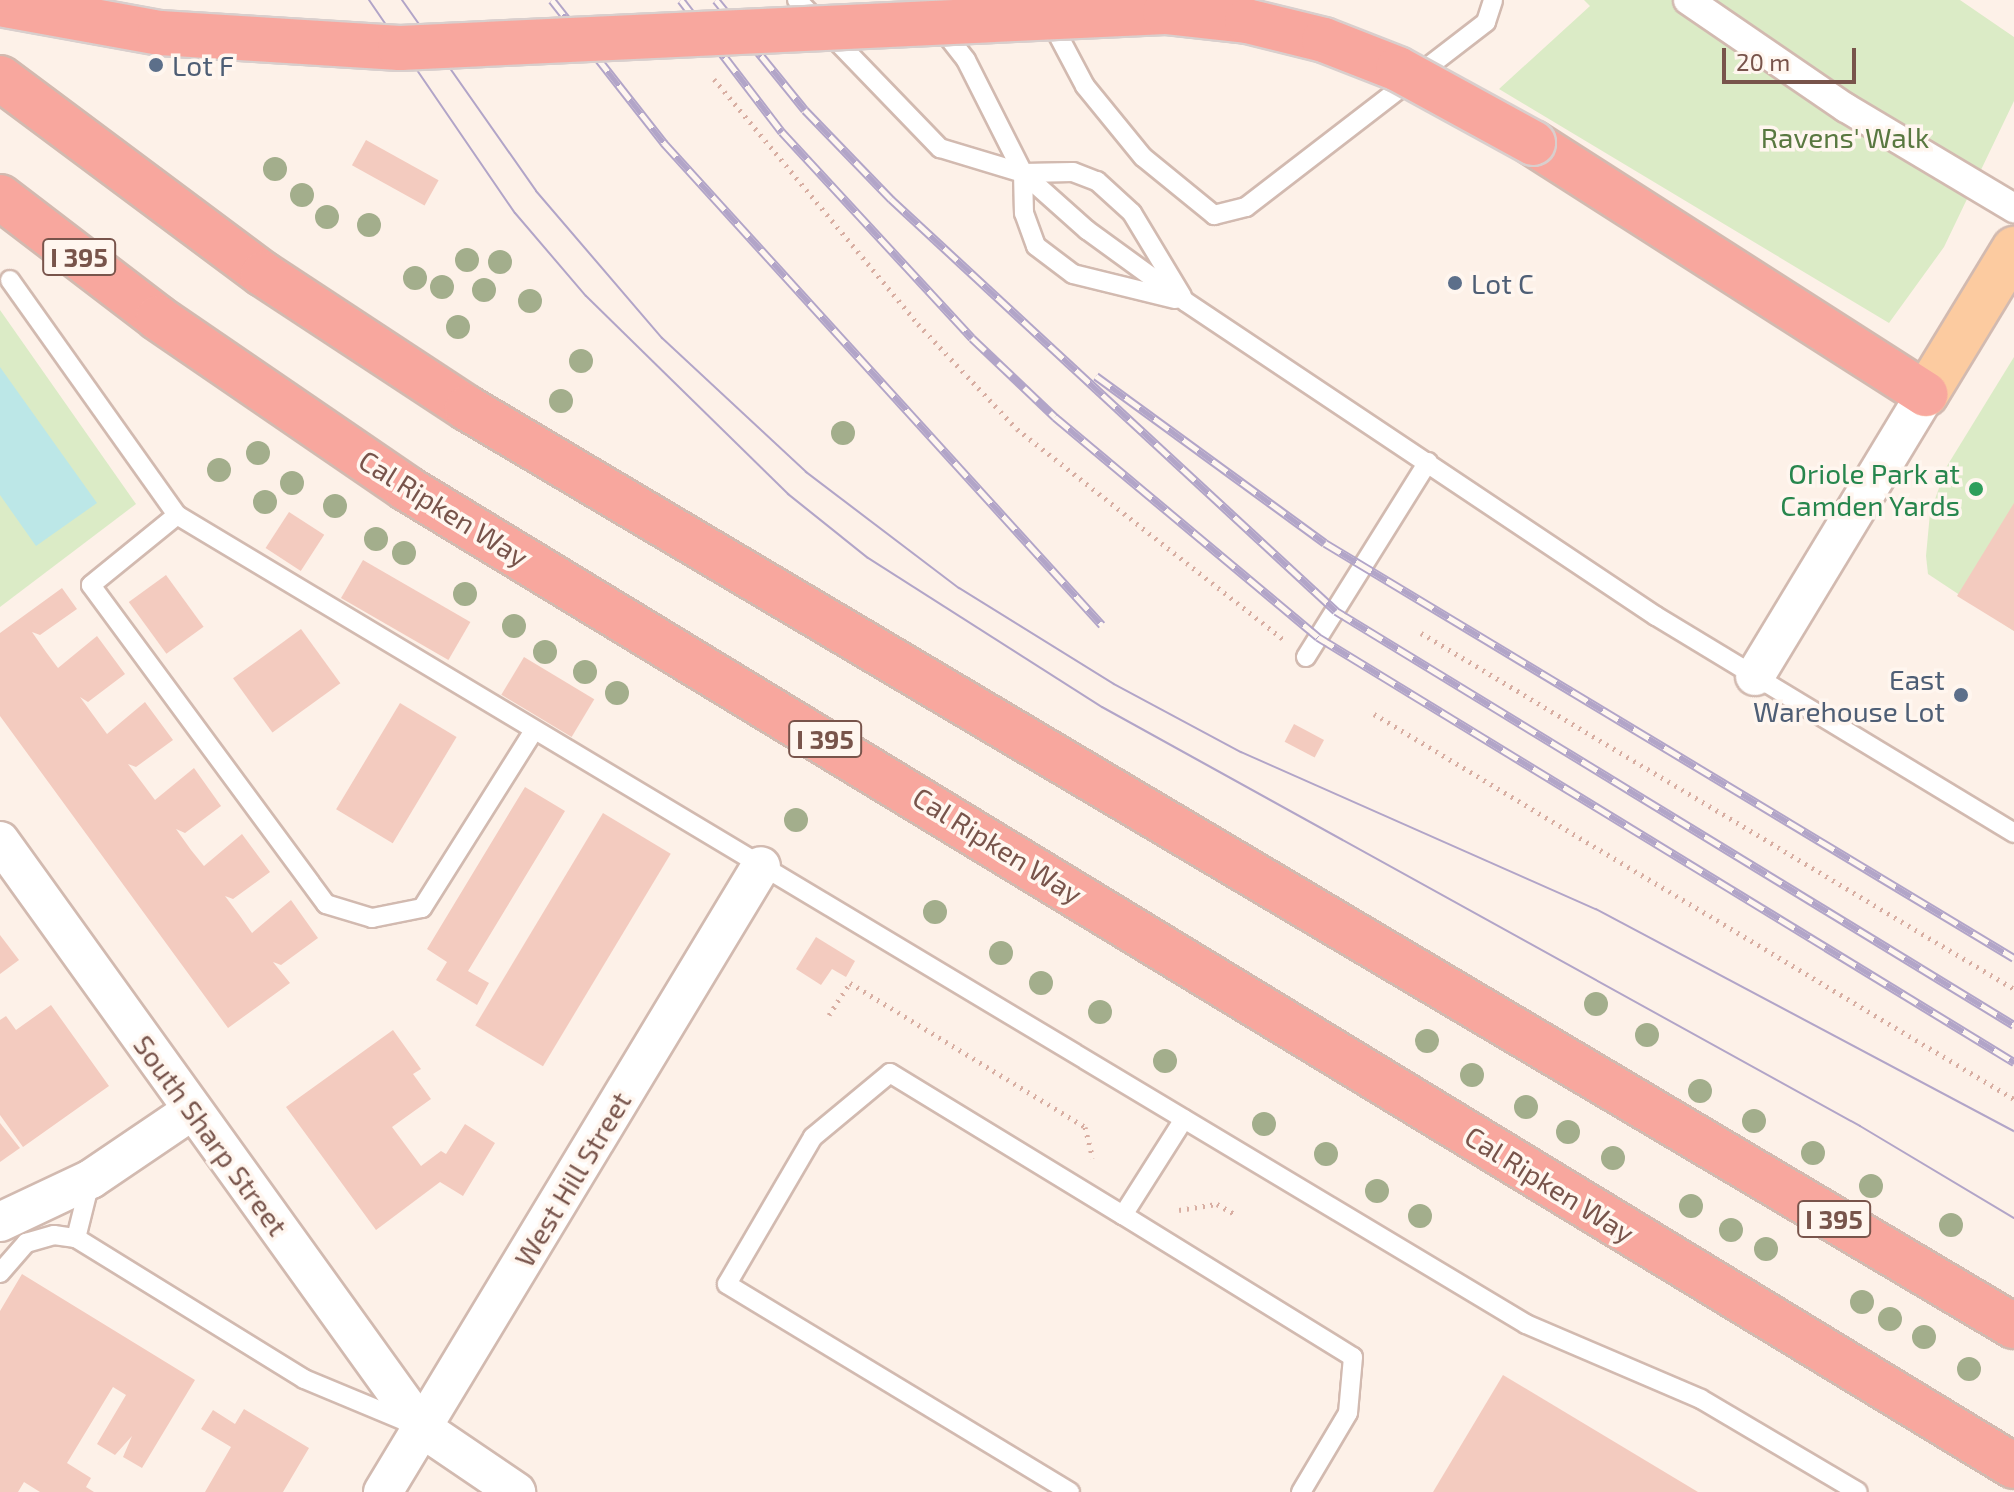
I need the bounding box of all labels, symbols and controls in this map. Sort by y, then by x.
scale bar [1726,32,1860,82]
text: 20 m [1736,47,1790,76]
place label: Lot F [172,48,234,82]
marker: Lot F [147,56,165,74]
park label: Ravens' Walk [1760,120,1930,154]
road number: I 395 [41,235,117,279]
place label: Lot C [1471,266,1534,300]
marker: Lot C [1446,274,1464,292]
street label: Cal Ripken Way [353,442,535,574]
place label: Oriole Park at Camden Yards [1780,456,1960,522]
marker: Oriole Park at Camden Yards [1967,480,1985,498]
place label: East Warehouse Lot [1753,662,1945,728]
marker: East Warehouse Lot [1952,686,1970,704]
road number: I 395 [787,717,863,761]
street label: Cal Ripken Way [907,779,1089,911]
street label: South Sharp Street [127,1028,295,1242]
street label: West Hill Street [506,1085,638,1273]
street label: Cal Ripken Way [1459,1118,1641,1250]
road number: I 395 [1796,1197,1872,1241]

